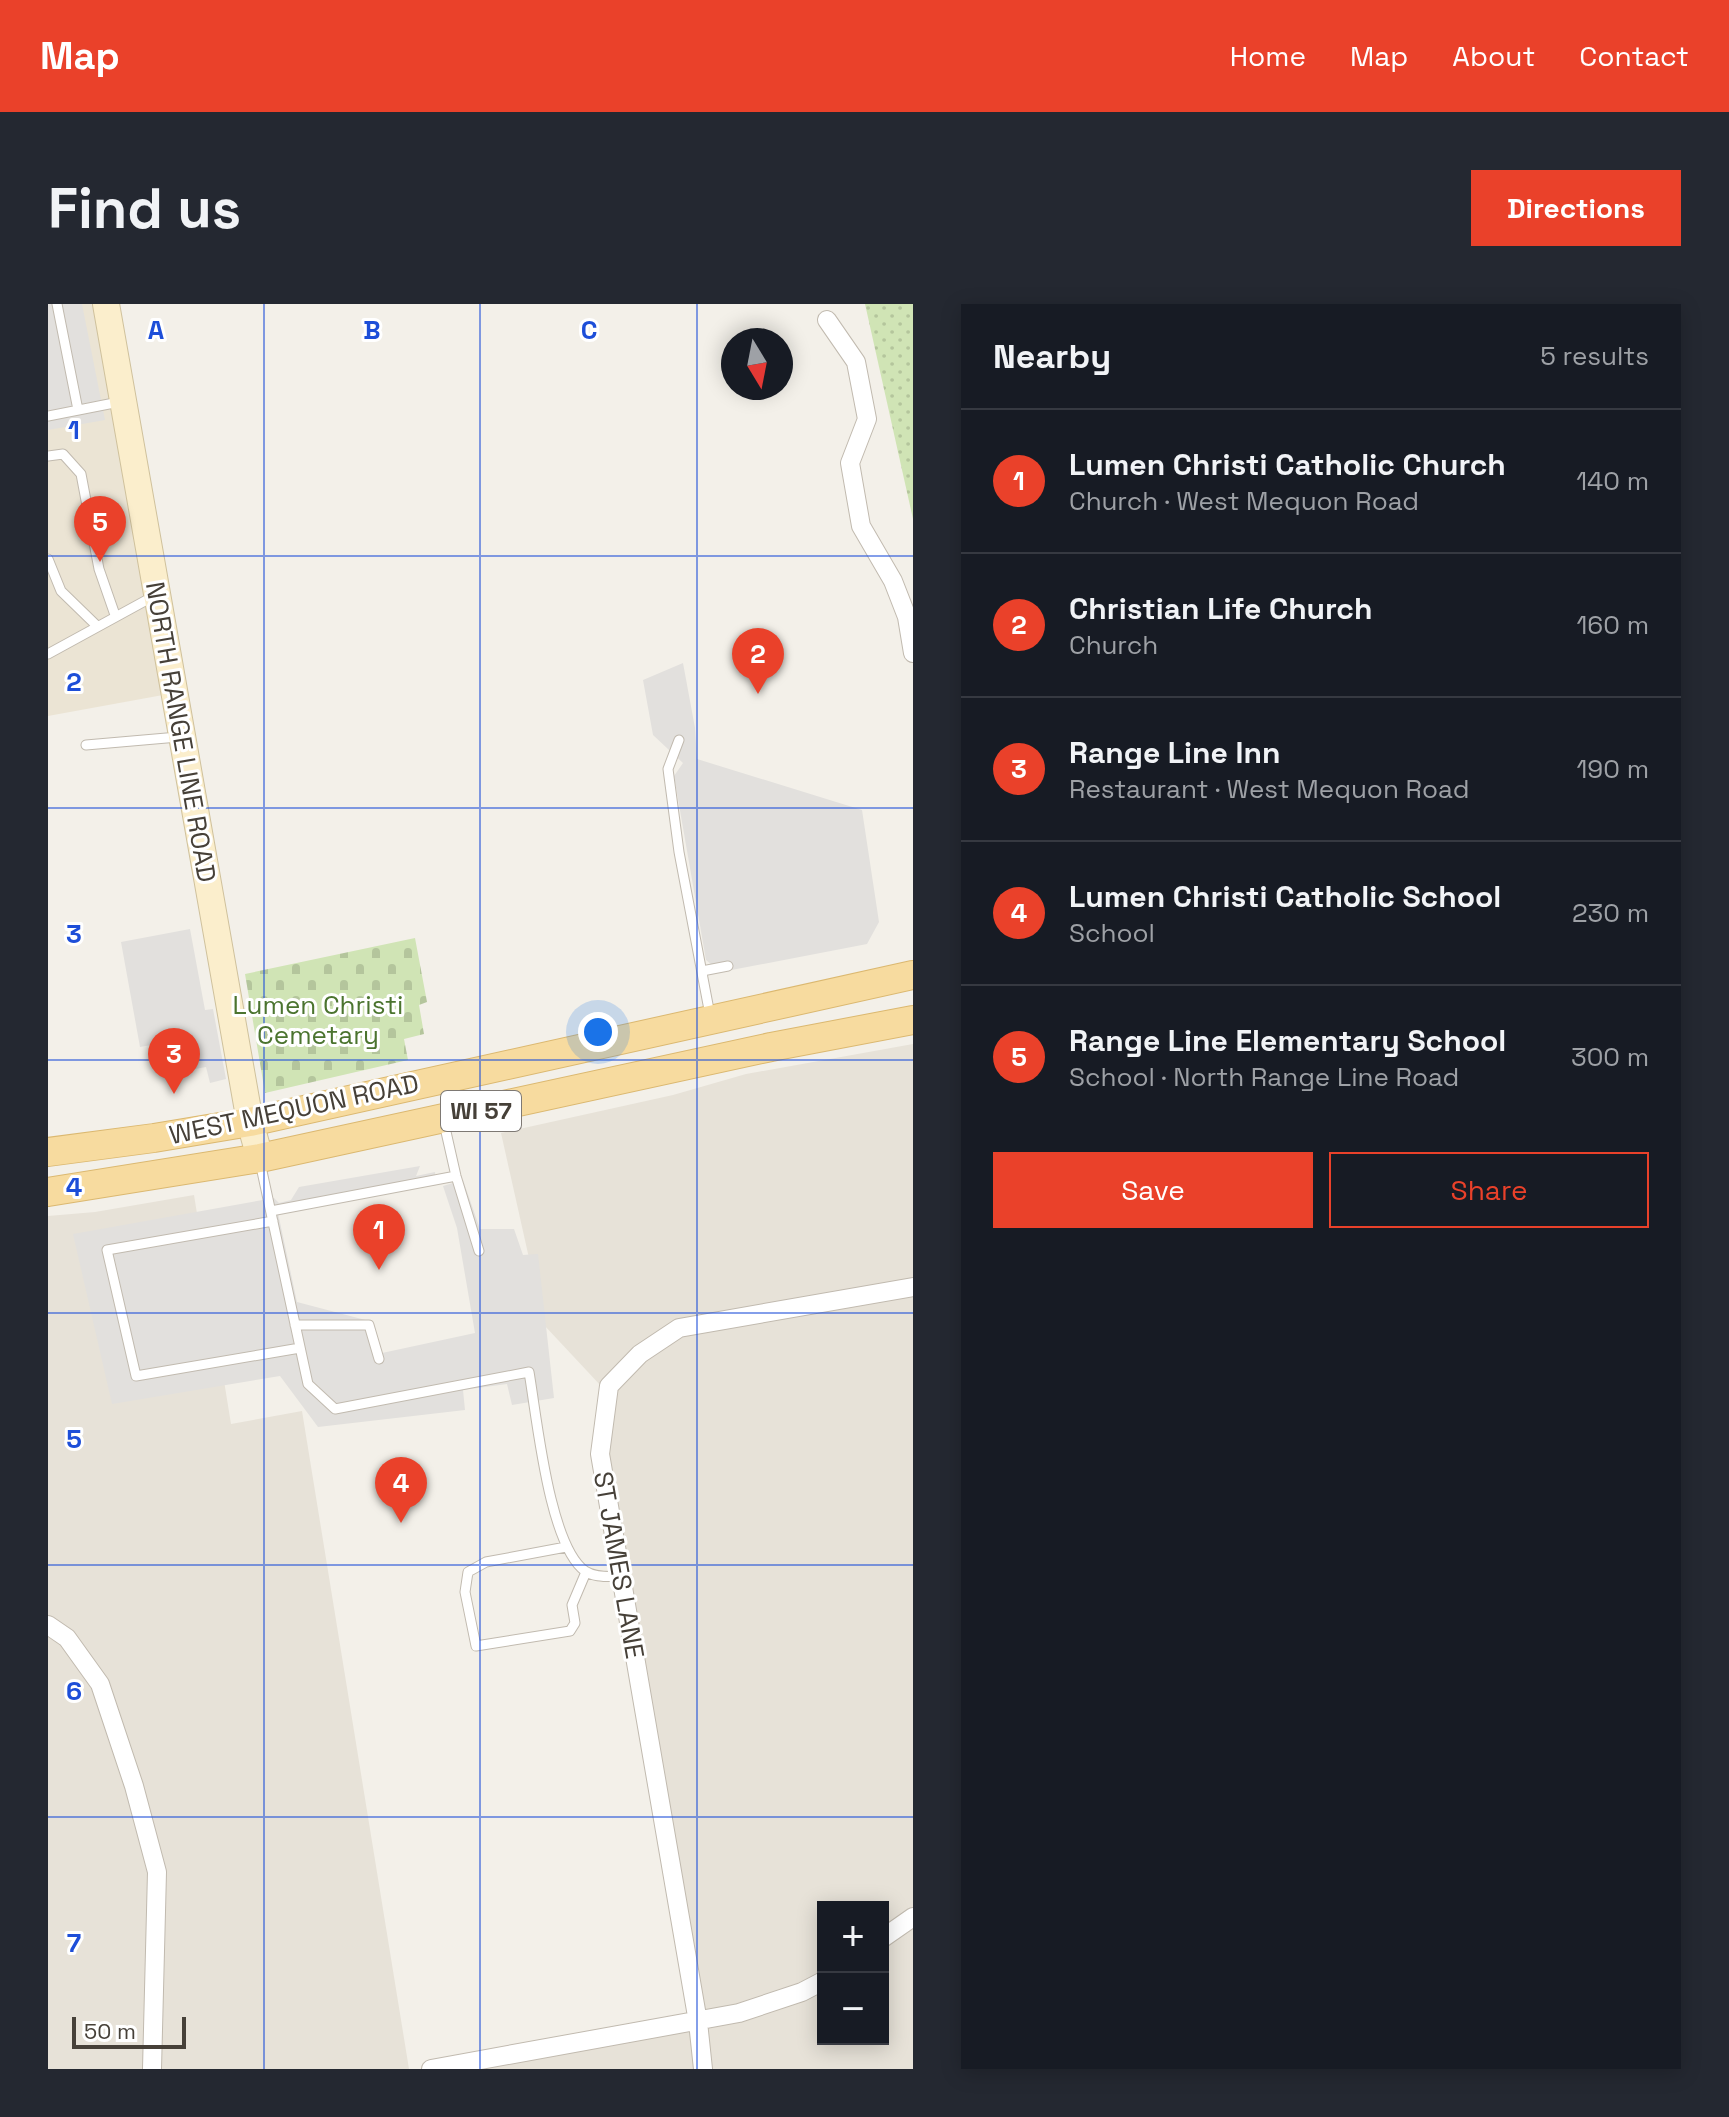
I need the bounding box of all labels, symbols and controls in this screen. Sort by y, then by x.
text: Map [40,32,120,80]
text: Home [1230,38,1306,74]
text: Map [1350,38,1408,74]
text: About [1452,38,1535,74]
text: Contact [1579,38,1689,74]
button: Directions [1471,170,1681,246]
text: Find us [48,173,241,244]
text: A [148,313,165,347]
text: B [363,313,381,347]
text: C [581,313,597,347]
north arrow [721,328,793,400]
text: Nearby [993,335,1111,378]
text: 5 results [1540,339,1649,373]
text: 1 [68,413,80,447]
text: Lumen Christi Catholic Church [1069,445,1506,484]
text: 1 [1013,464,1025,498]
text: 140 m [1576,464,1649,498]
text: Church · West Mequon Road [1069,484,1419,518]
pin: 5 [74,496,126,562]
street label: NORTH RANGE LINE ROAD [138,579,224,885]
text: Christian Life Church [1069,589,1372,628]
text: 2 [1011,608,1027,642]
text: 160 m [1577,608,1649,642]
pin: 2 [732,628,784,694]
text: Church [1069,628,1158,662]
text: 2 [66,665,82,699]
text: Range Line Inn [1069,733,1280,772]
text: 3 [1011,752,1027,786]
text: 190 m [1577,752,1649,786]
text: Restaurant · West Mequon Road [1069,772,1469,806]
text: Lumen Christi Catholic School [1069,877,1501,916]
text: 4 [1011,896,1027,930]
text: 230 m [1572,896,1649,930]
text: School [1069,916,1155,950]
text: 3 [66,917,82,951]
park label: Lumen Christi Cemetary [233,988,403,1052]
your location [578,1012,618,1052]
text: Range Line Elementary School [1069,1021,1506,1060]
pin: 3 [148,1028,200,1094]
text: 5 [1011,1040,1027,1074]
text: 300 m [1571,1040,1649,1074]
text: School · North Range Line Road [1069,1060,1459,1094]
street label: WEST MEQUON ROAD [166,1066,422,1152]
road number: WI 57 [441,1091,521,1131]
button: Save [993,1152,1313,1228]
button: Share [1329,1152,1649,1228]
text: 4 [66,1170,82,1204]
pin: 1 [353,1204,405,1270]
text: 5 [66,1422,82,1456]
pin: 4 [375,1457,427,1523]
street label: ST JAMES LANE [586,1469,652,1661]
text: 6 [66,1674,82,1708]
map controls [817,1901,889,2045]
button: + [817,1901,889,1973]
text: 7 [67,1926,81,1960]
button: − [817,1973,889,2045]
scale bar [72,2013,186,2049]
text: 50 m [84,2017,136,2045]

